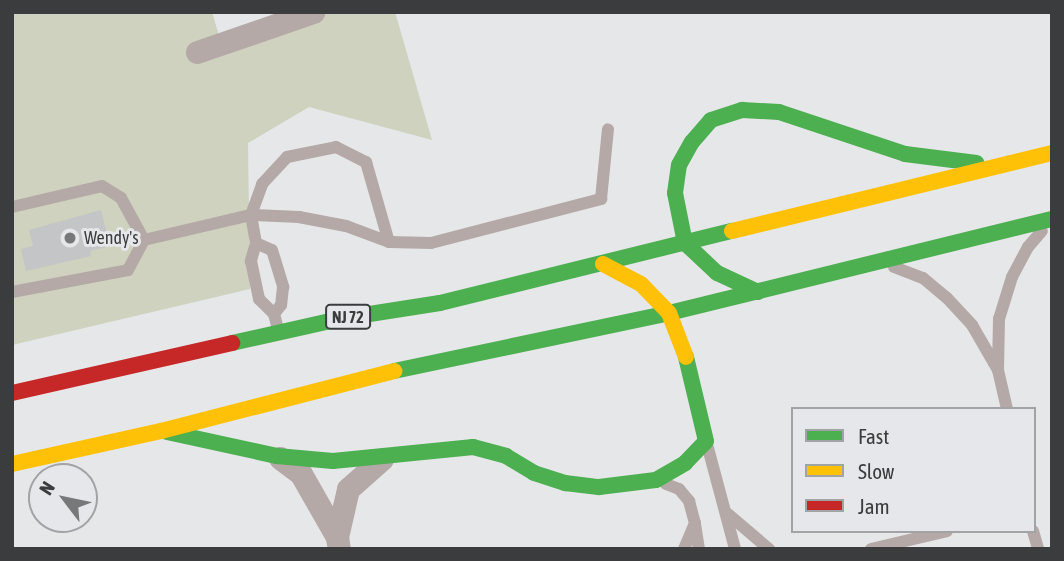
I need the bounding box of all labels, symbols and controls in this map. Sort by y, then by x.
place label: Wendy's [84,227,139,249]
marker: Wendy's [62,230,78,246]
road number: NJ 72 [324,304,372,330]
legend [791,407,1036,533]
text: Fast [858,424,889,448]
text: Slow [858,459,894,483]
north arrow [28,463,98,533]
text: N [35,477,59,499]
text: Jam [858,494,890,518]

